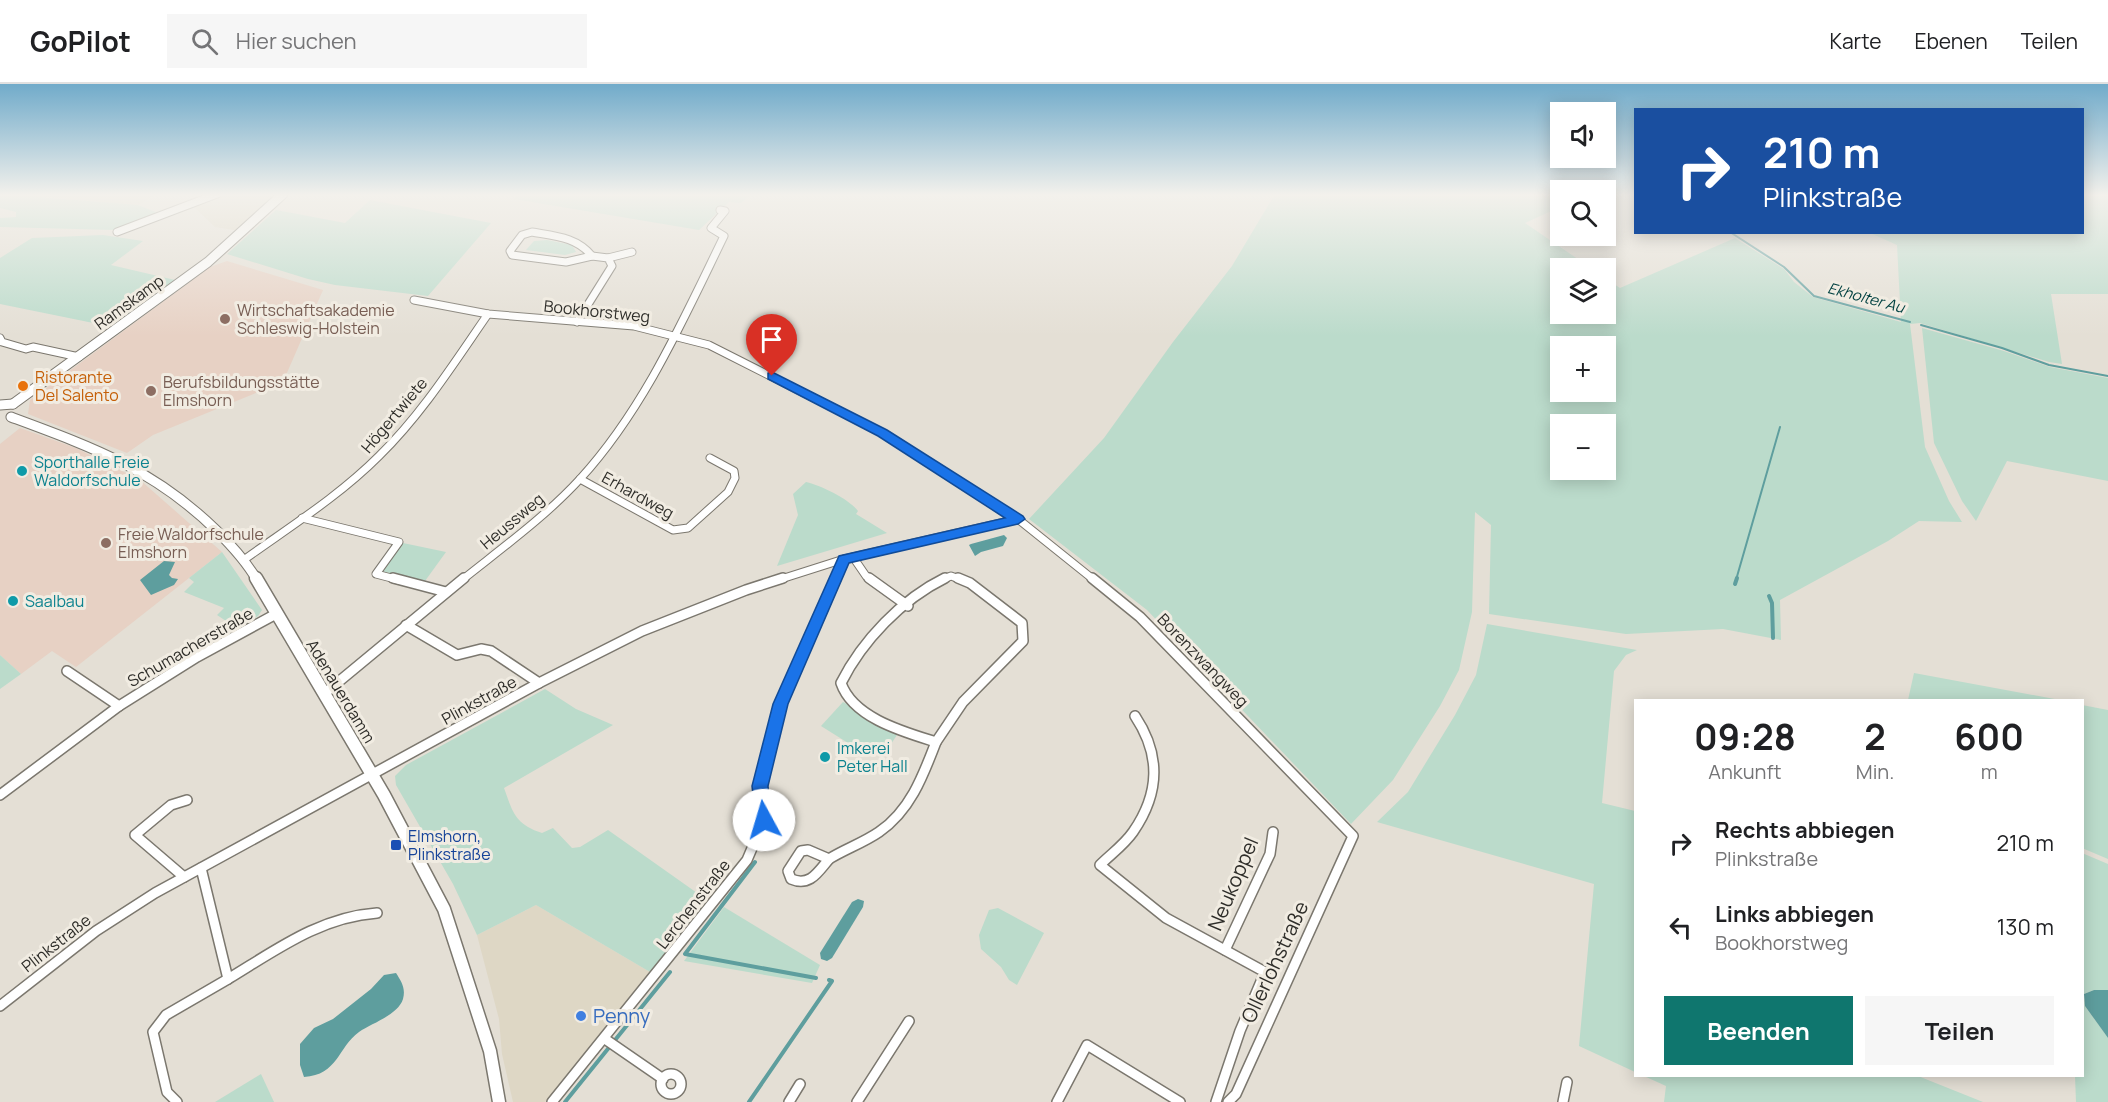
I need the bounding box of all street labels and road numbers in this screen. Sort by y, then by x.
street label: Ramskamp [90,269,168,335]
street label: Bookhorstweg [543,294,651,328]
street label: Högertwiete [356,373,432,457]
street label: Erhardweg [598,466,678,524]
street label: Heussweg [475,488,549,554]
street label: Schumacherstraße [123,602,257,692]
street label: Borenzwangweg [1153,608,1253,712]
street label: Adenauerdamm [301,635,381,747]
street label: Plinkstraße [438,670,520,730]
street label: Neukoppel [1201,833,1264,935]
street label: Lerchenstraße [651,855,735,953]
street label: Ollerlohstraße [1235,897,1315,1027]
street label: Plinkstraße [17,909,95,977]

